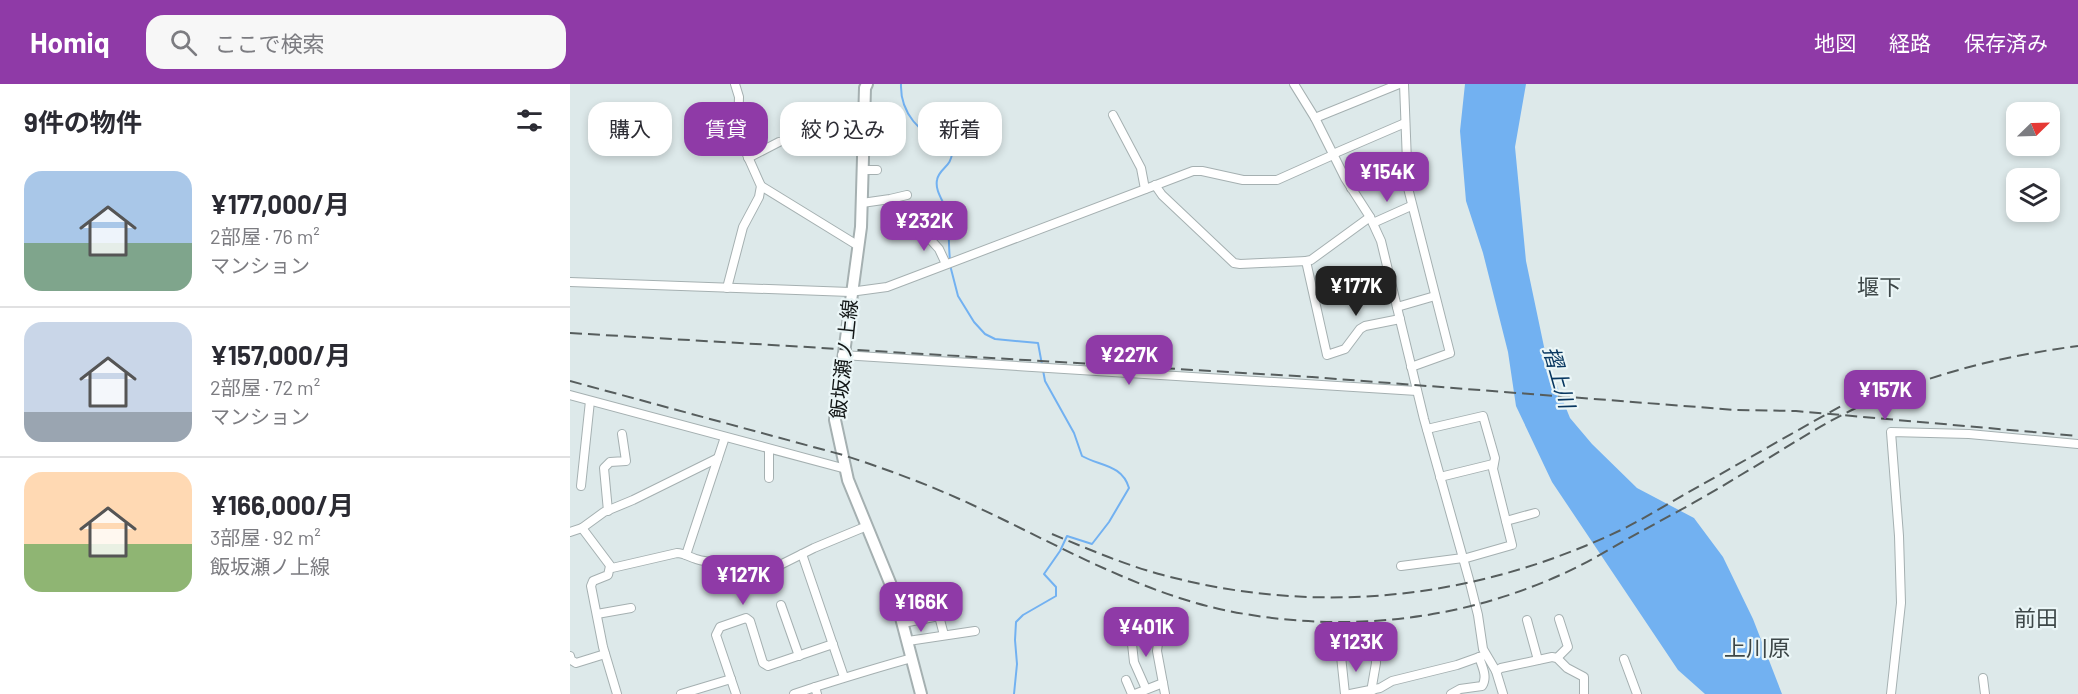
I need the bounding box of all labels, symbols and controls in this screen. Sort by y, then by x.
search box [146,15,566,69]
text: Homiq [30,25,110,59]
icon: search [167,26,200,59]
text: ここで検索 [215,30,325,56]
text: 地図 [1814,30,1856,55]
text: 経路 [1889,30,1931,55]
text: 保存済み [1964,30,2048,55]
chip: 購入 [588,102,672,156]
chip: 賃貸 [684,102,768,156]
chip: 絞り込み [780,102,906,156]
chip: 新着 [918,102,1002,156]
north arrow [2006,102,2060,156]
map controls [2006,102,2060,222]
icon: filters [513,104,546,137]
text: 9件の物件 [24,106,142,137]
pin: ¥154K [1345,152,1429,203]
text: ¥154K [1359,159,1415,183]
button: layers [2006,168,2060,222]
text: ¥177,000/月 [210,188,350,219]
icon: home [72,195,144,267]
pin: ¥232K [882,201,966,252]
text: ¥232K [894,208,954,232]
text: 2部屋 · 76 m² [210,224,320,248]
text: マンション [210,253,310,277]
pin: ¥177K [1314,266,1398,317]
text: ¥177K [1329,273,1383,297]
district label: 堰下 [1857,273,1901,299]
street label: 飯坂瀬ノ上線 [825,298,861,420]
pin: ¥227K [1087,335,1171,386]
text: ¥157,000/月 [210,339,351,370]
text: ¥227K [1100,342,1158,366]
water label: 摺上川 [1539,343,1581,413]
icon: home [72,346,144,418]
pin: ¥157K [1843,370,1927,421]
text: 2部屋 · 72 m² [210,375,320,399]
text: ¥157K [1858,377,1912,401]
text: マンション [210,404,310,428]
text: ¥166,000/月 [210,489,354,520]
icon: home [72,496,144,568]
text: 3部屋 · 92 m² [210,525,321,549]
text: 飯坂瀬ノ上線 [210,554,330,578]
pin: ¥127K [701,555,785,606]
text: ¥127K [716,562,770,586]
pin: ¥166K [879,582,963,633]
text: ¥166K [894,589,948,613]
district label: 前田 [2014,604,2058,630]
pin: ¥401K [1104,607,1188,658]
text: ¥401K [1118,614,1174,638]
pin: ¥123K [1314,622,1398,673]
text: ¥123K [1328,629,1384,653]
district label: 上川原 [1724,634,1790,660]

